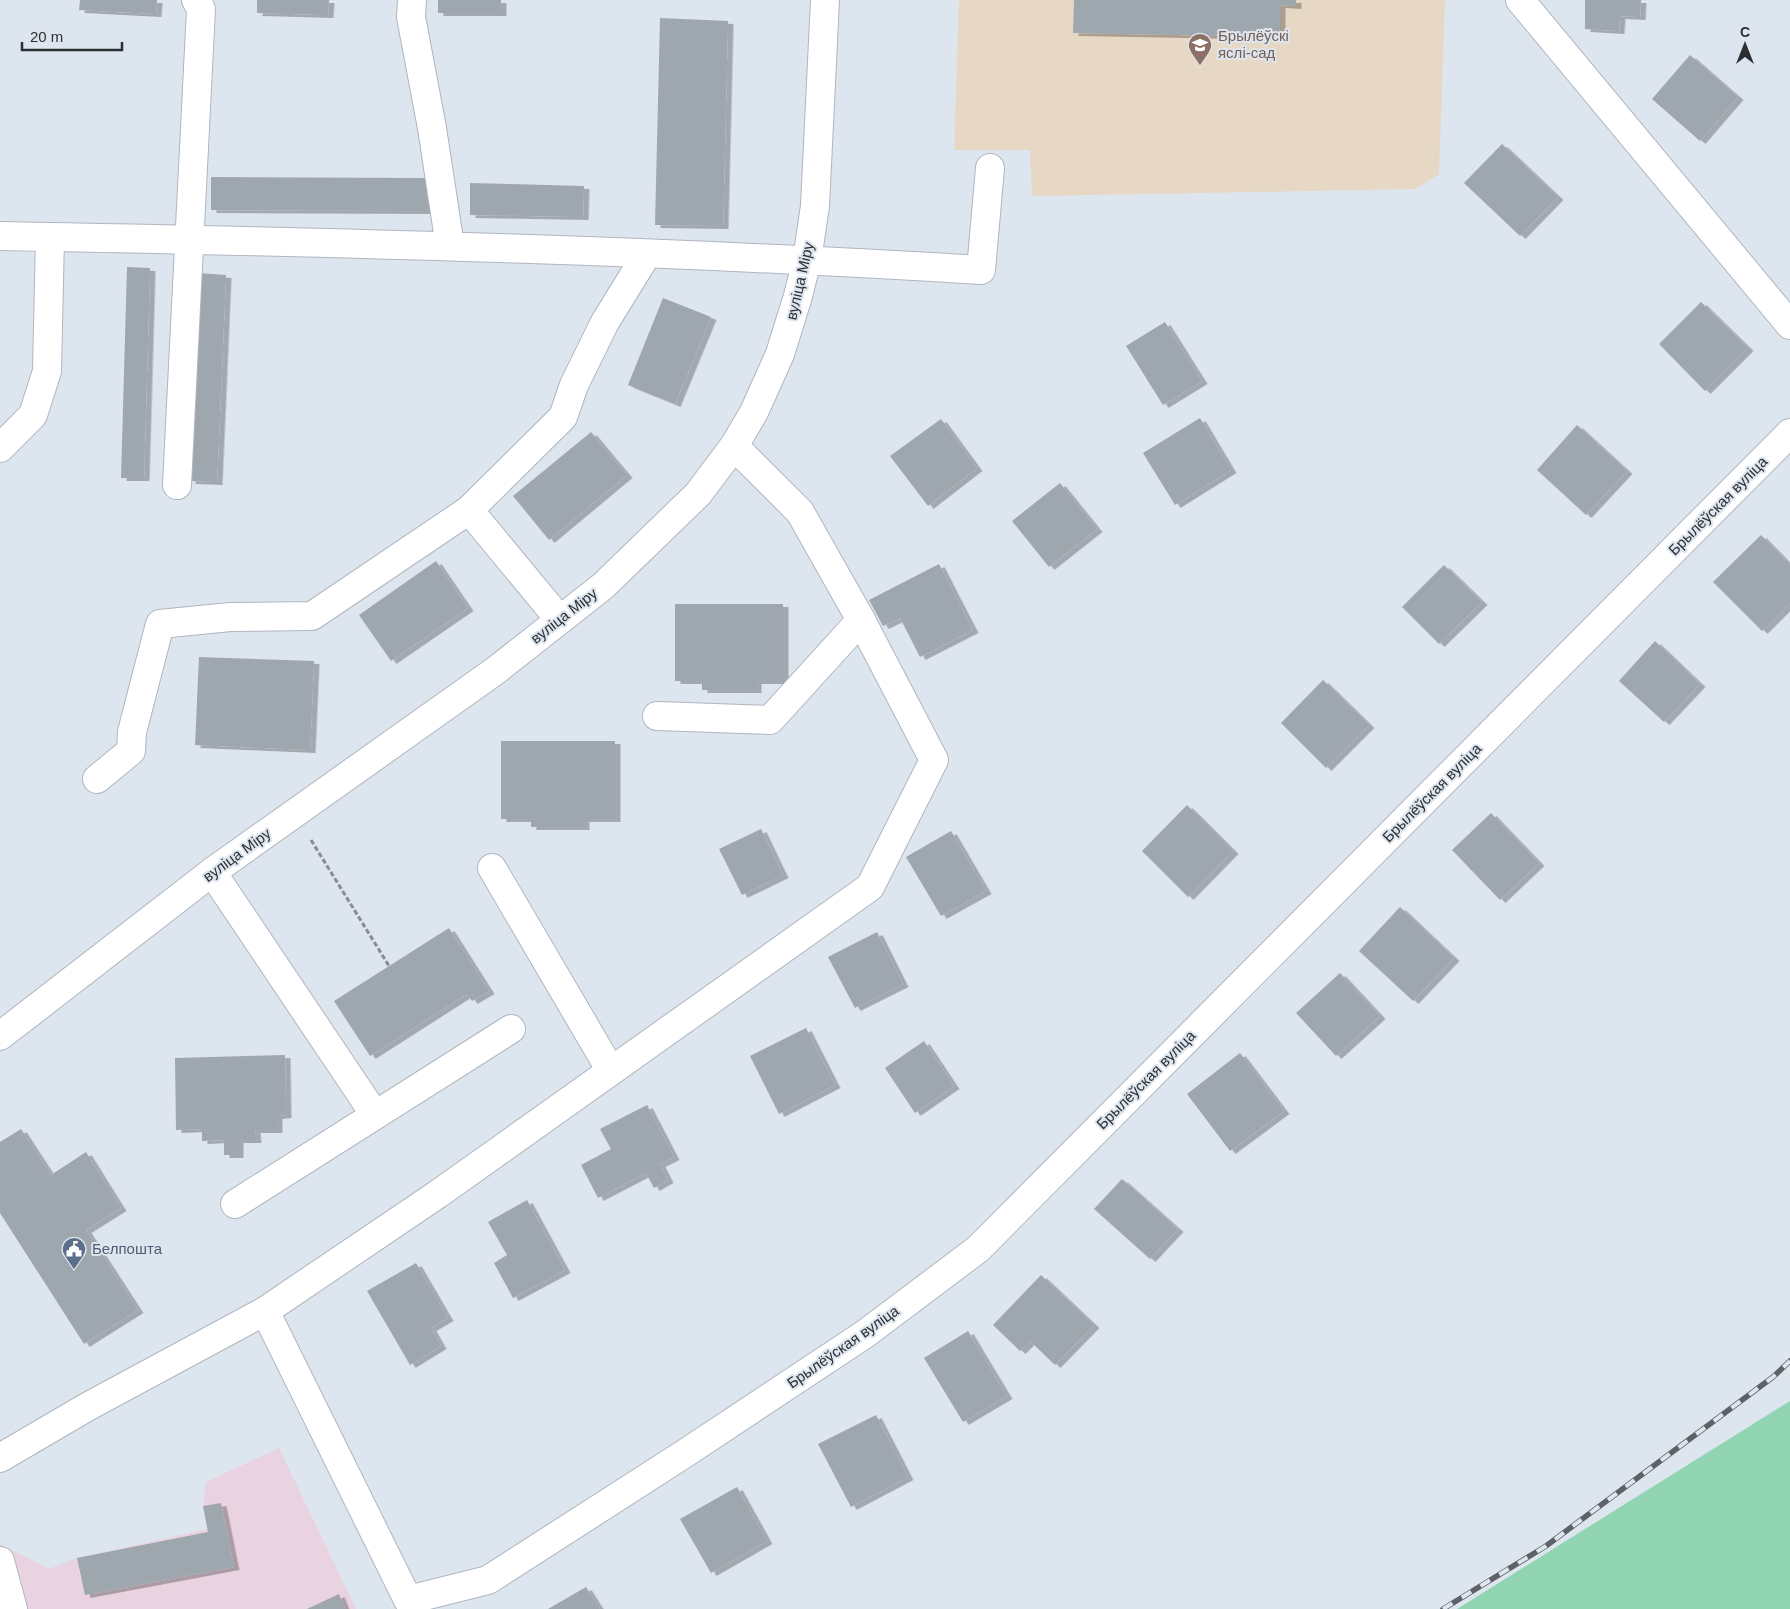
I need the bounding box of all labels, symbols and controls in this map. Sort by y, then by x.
scale bar [22,20,122,52]
north arrow [1720,20,1770,70]
text: С [1740,24,1750,40]
place label: Брылёўскі яслі-сад [1218,27,1289,61]
text: 20 m [30,28,63,45]
school or university icon: Брылёўскі яслі-сад [1187,32,1213,66]
street label: вуліца Міру [782,240,817,322]
street label: Брылёўская вуліца [1665,452,1771,558]
street label: вуліца Міру [527,584,601,647]
street label: Брылёўская вуліца [1379,739,1485,845]
street label: вуліца Міру [200,824,274,885]
street label: Брылёўская вуліца [1093,1026,1199,1132]
public building icon: Белпошта [61,1236,87,1270]
place label: Белпошта [92,1240,163,1257]
street label: Брылёўская вуліца [784,1301,902,1392]

